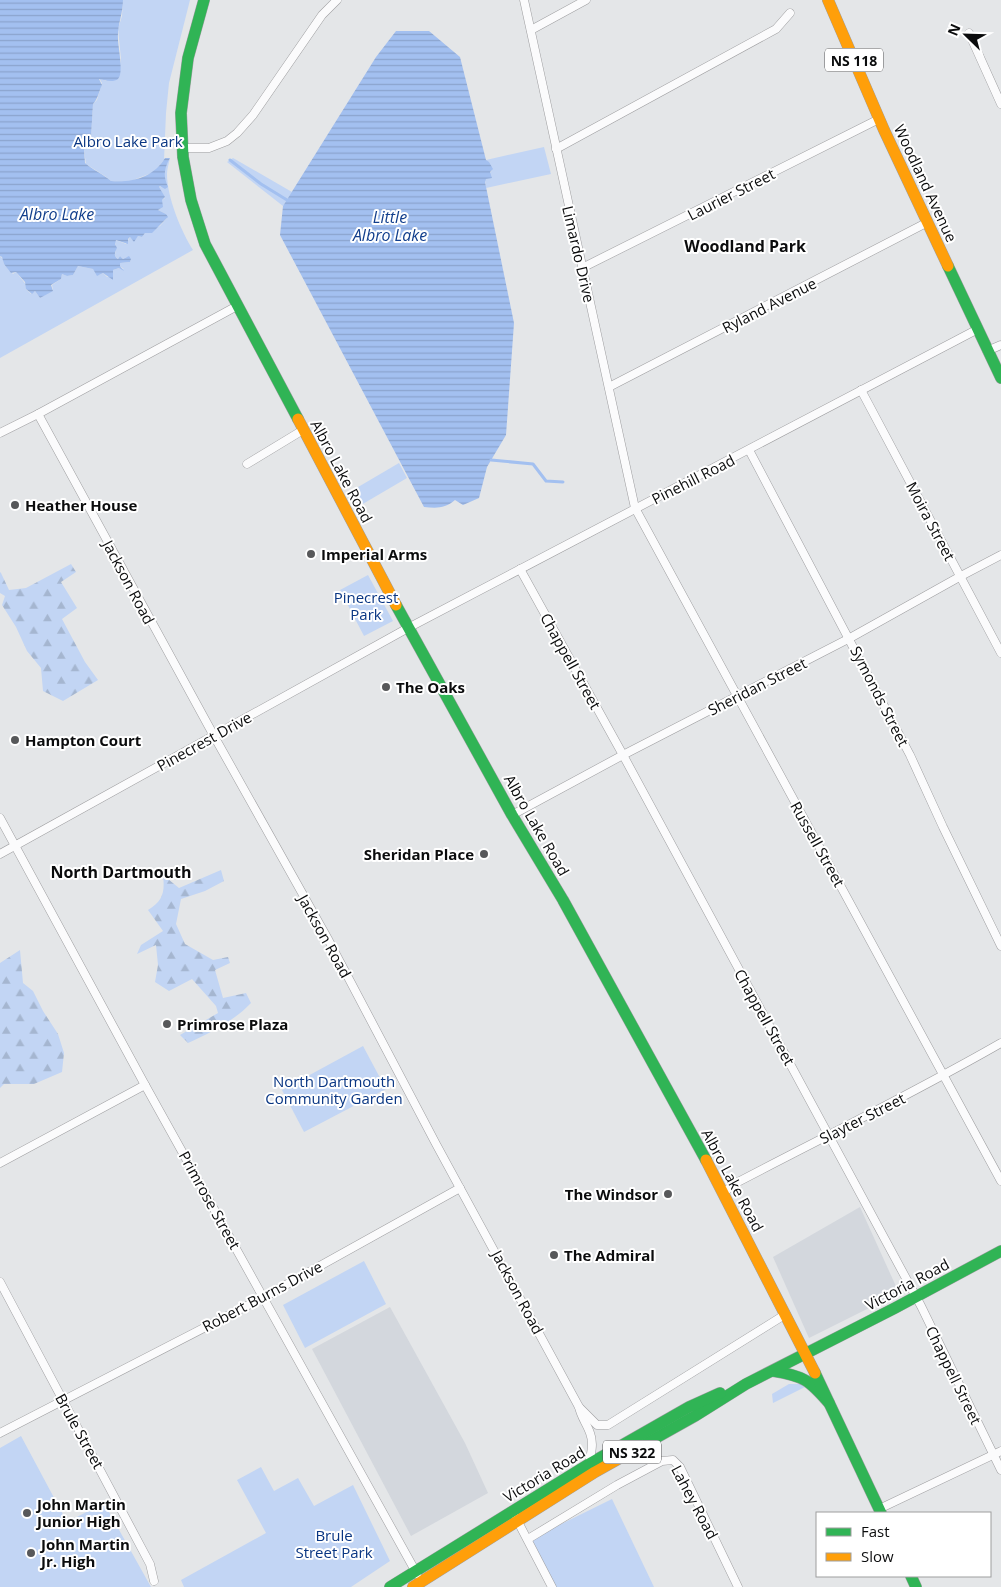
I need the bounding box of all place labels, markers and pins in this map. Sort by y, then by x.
place label: Heather House [25,495,137,515]
marker: Heather House [9,499,21,511]
place label: Imperial Arms [321,544,427,564]
marker: Imperial Arms [305,548,317,560]
place label: The Oaks [396,677,465,697]
marker: The Oaks [380,681,392,693]
place label: Hampton Court [25,730,142,750]
marker: Hampton Court [9,734,21,746]
place label: Sheridan Place [364,844,474,864]
marker: Sheridan Place [478,848,490,860]
place label: Primrose Plaza [177,1014,288,1034]
marker: Primrose Plaza [161,1018,173,1030]
place label: The Windsor [565,1184,658,1204]
marker: The Windsor [662,1188,674,1200]
place label: The Admiral [564,1245,655,1265]
marker: The Admiral [548,1249,560,1261]
place label: John Martin Junior High [35,1494,126,1531]
marker: John Martin Junior High [21,1507,33,1519]
place label: John Martin Jr. High [39,1534,130,1571]
marker: John Martin Jr. High [25,1547,37,1559]

